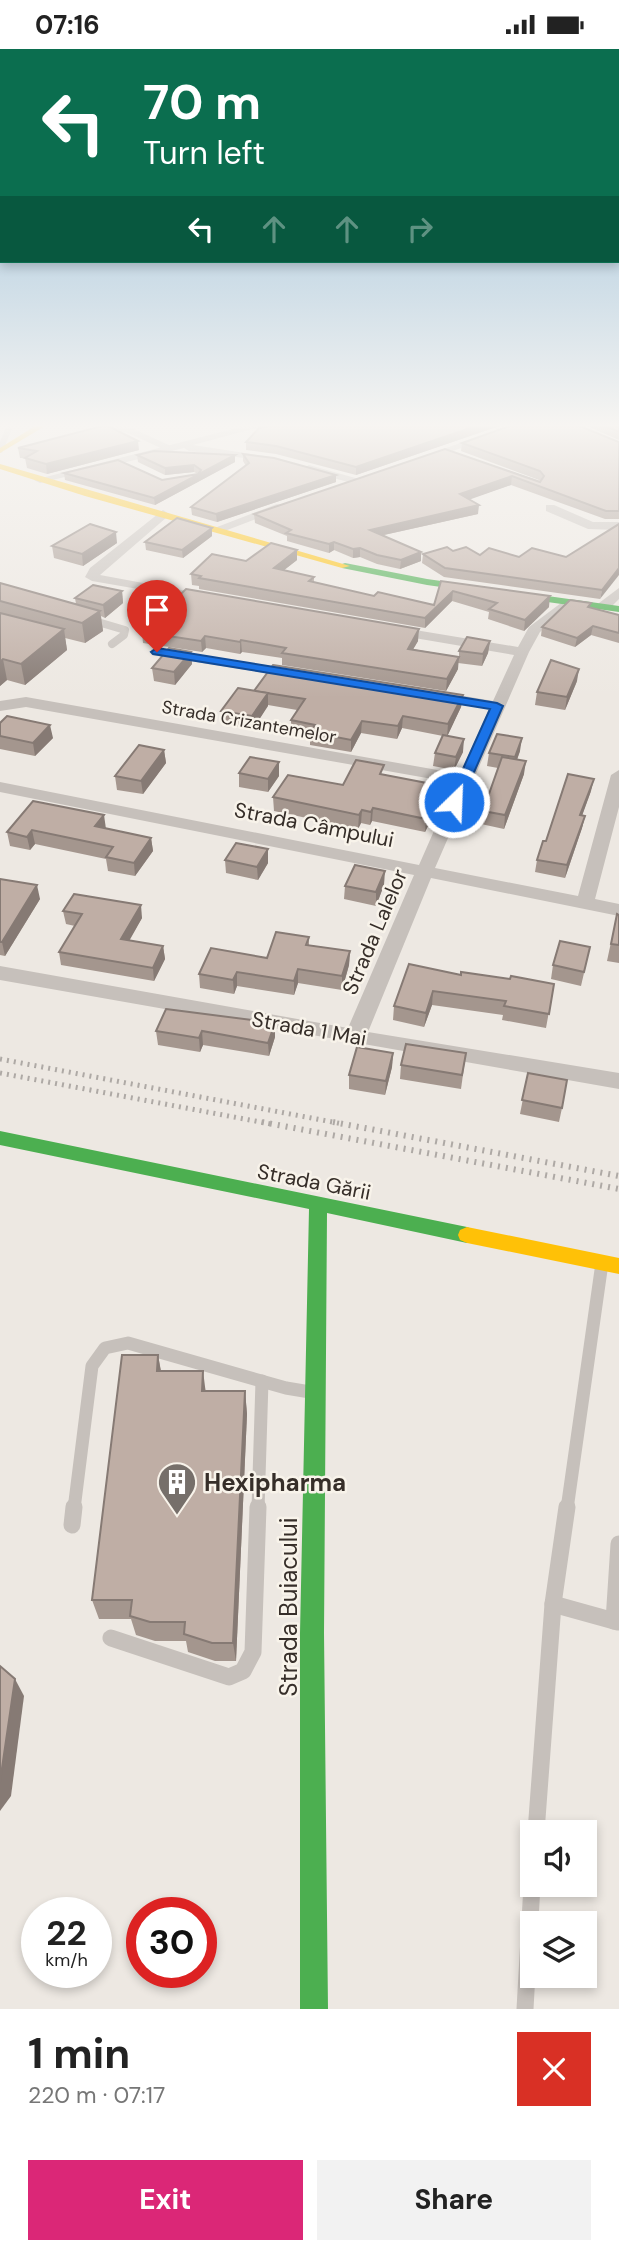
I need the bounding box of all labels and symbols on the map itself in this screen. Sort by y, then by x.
pin [127,580,187,652]
street label: Strada Crizantemelor [160,695,338,749]
position arrow [417,765,491,839]
street label: Strada Câmpului [232,796,396,854]
street label: Strada Lalelor [336,865,414,999]
street label: Strada 1 Mai [249,1005,369,1053]
street label: Strada Gării [255,1157,373,1207]
building icon: Hexipharma [156,1461,198,1516]
place label: Hexipharma [204,1467,346,1498]
street label: Strada Buiacului [273,1517,304,1697]
speed limit sign: 30 [126,1897,217,1988]

